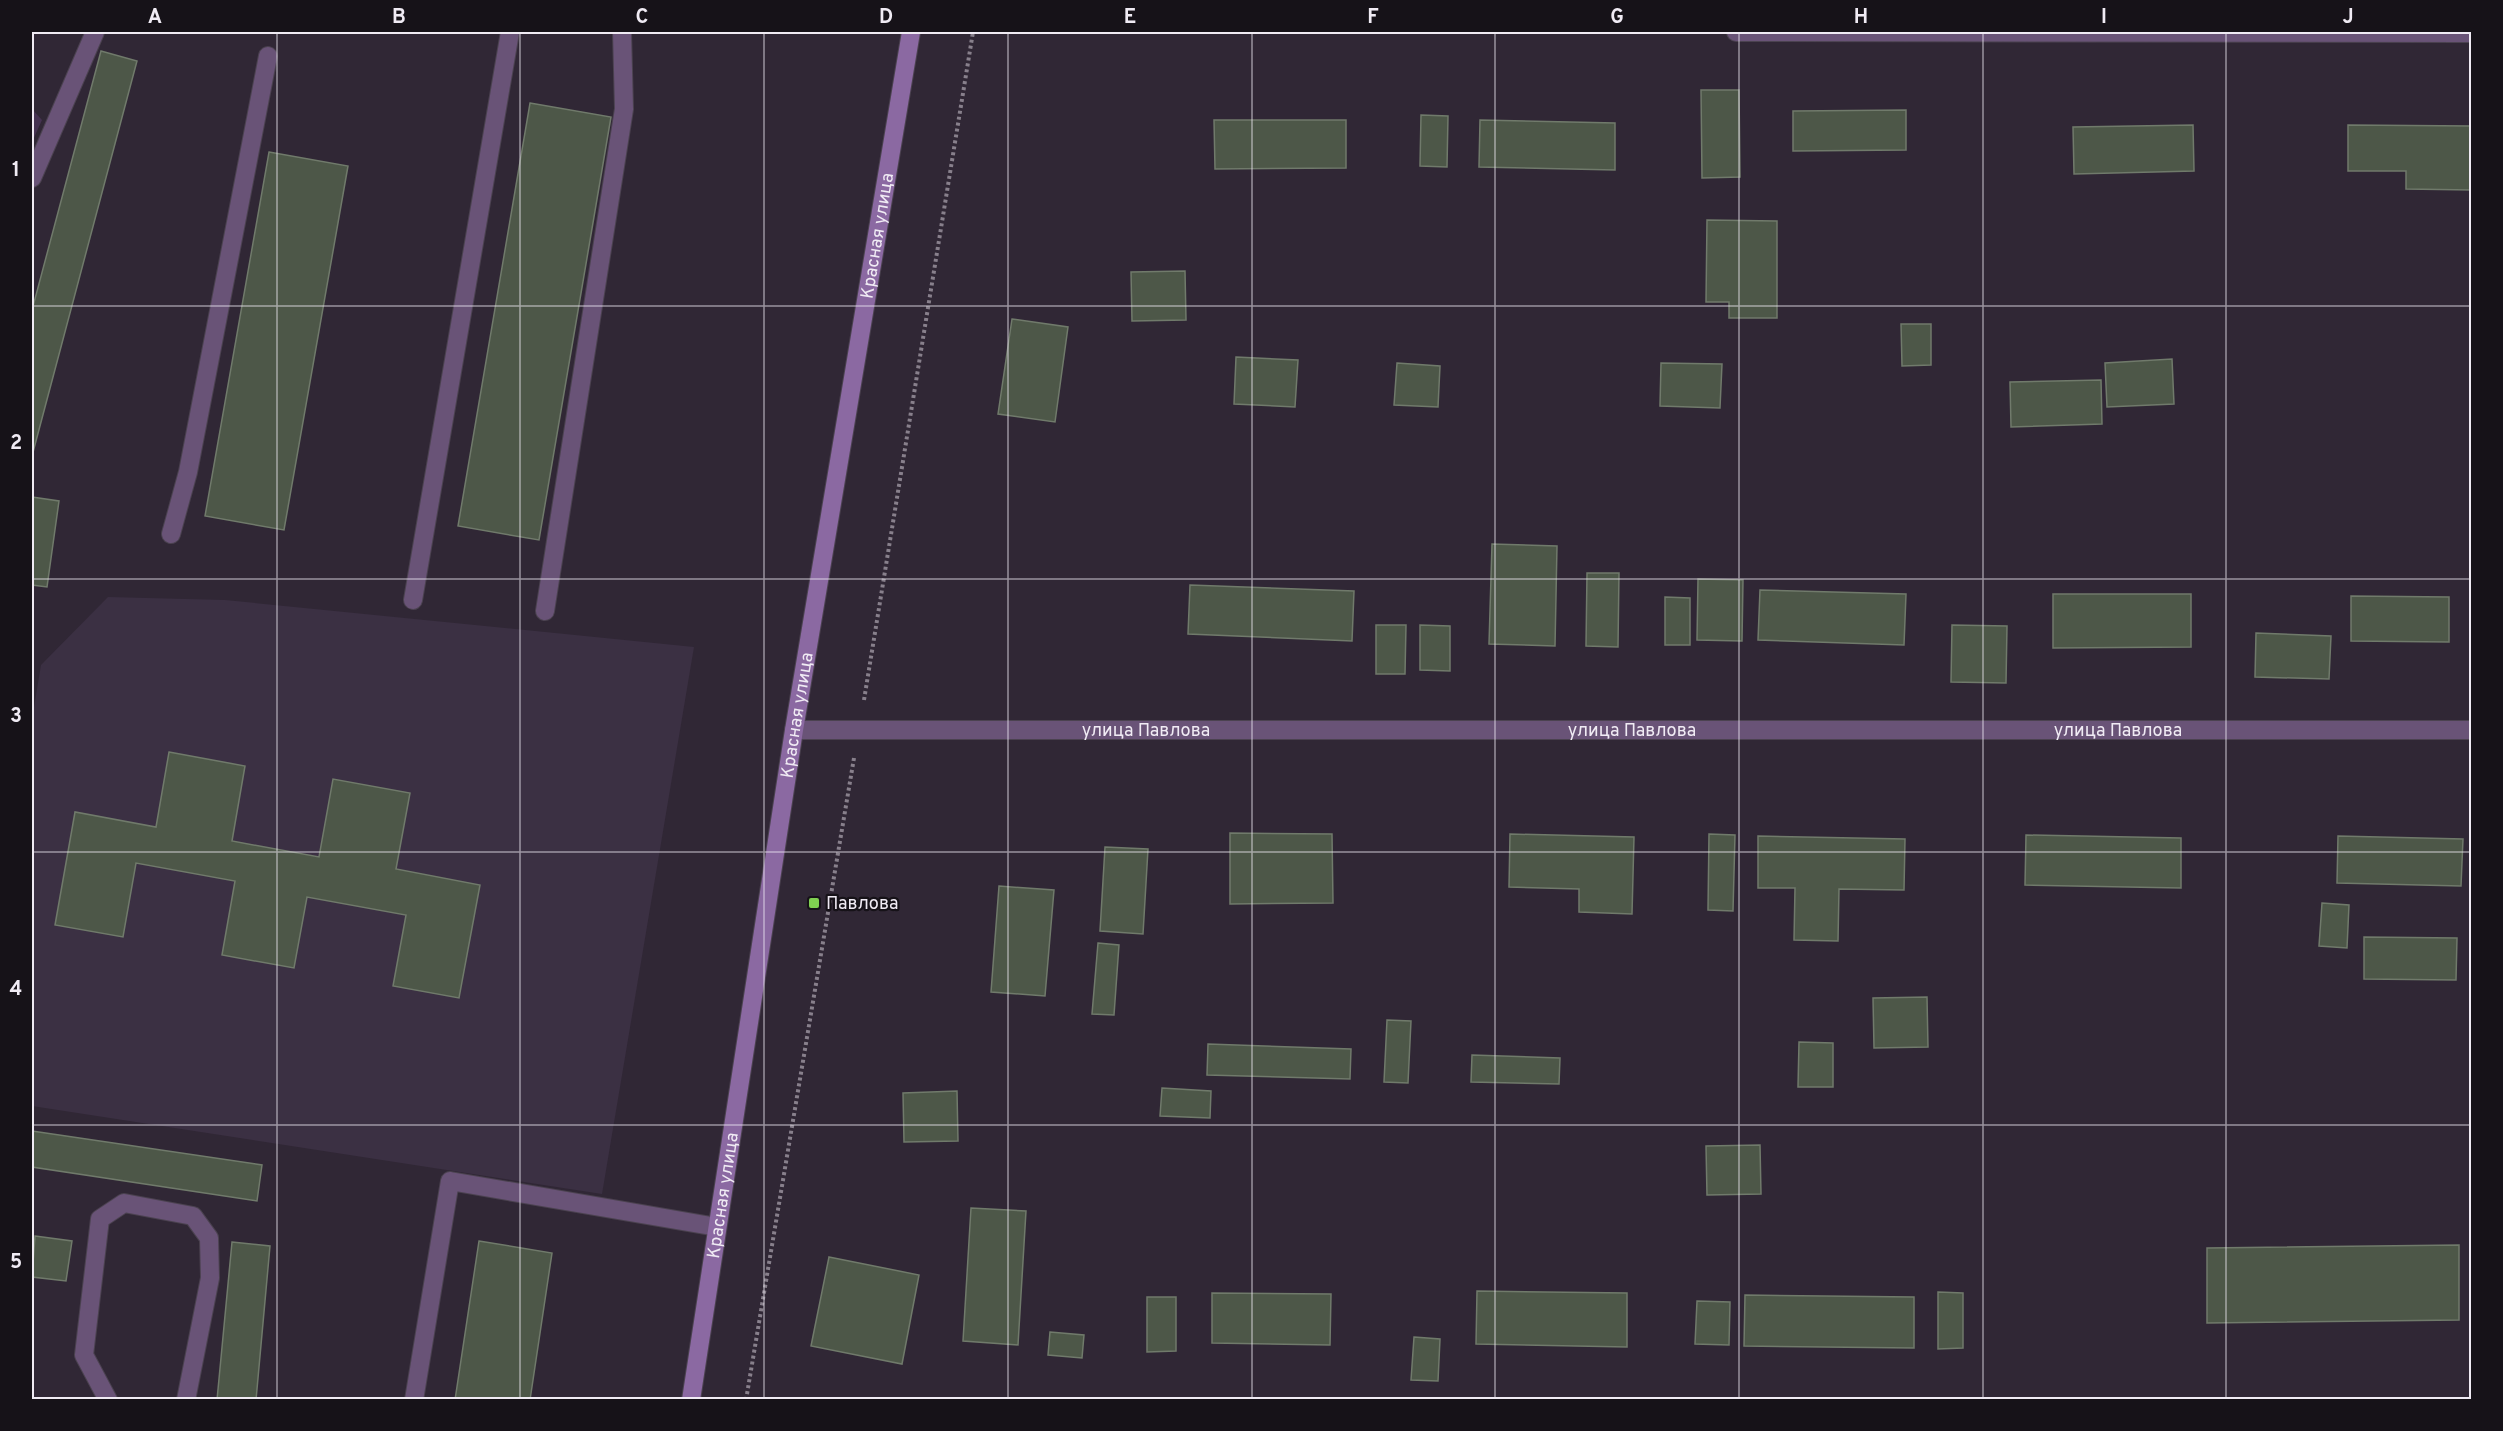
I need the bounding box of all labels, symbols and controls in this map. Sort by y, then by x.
text: A [148,5,162,31]
text: B [392,5,406,31]
text: C [636,5,648,31]
text: D [879,5,893,31]
text: E [1124,5,1136,31]
text: F [1367,5,1379,31]
text: G [1610,5,1624,31]
text: H [1854,5,1868,31]
text: I [2101,5,2107,31]
text: J [2342,5,2354,31]
text: 1 [12,158,20,184]
street label: Красная улица [856,171,900,301]
text: 2 [10,431,22,457]
street label: Красная улица [777,651,820,780]
text: 3 [10,704,22,730]
street label: улица Павлова [1082,720,1210,743]
street label: улица Павлова [1568,720,1696,743]
street label: улица Павлова [2054,720,2182,743]
place label: Павлова [826,893,899,916]
marker: Павлова [807,896,821,910]
text: 4 [10,977,22,1003]
street label: Красная улица [703,1131,745,1260]
text: 5 [10,1250,22,1276]

